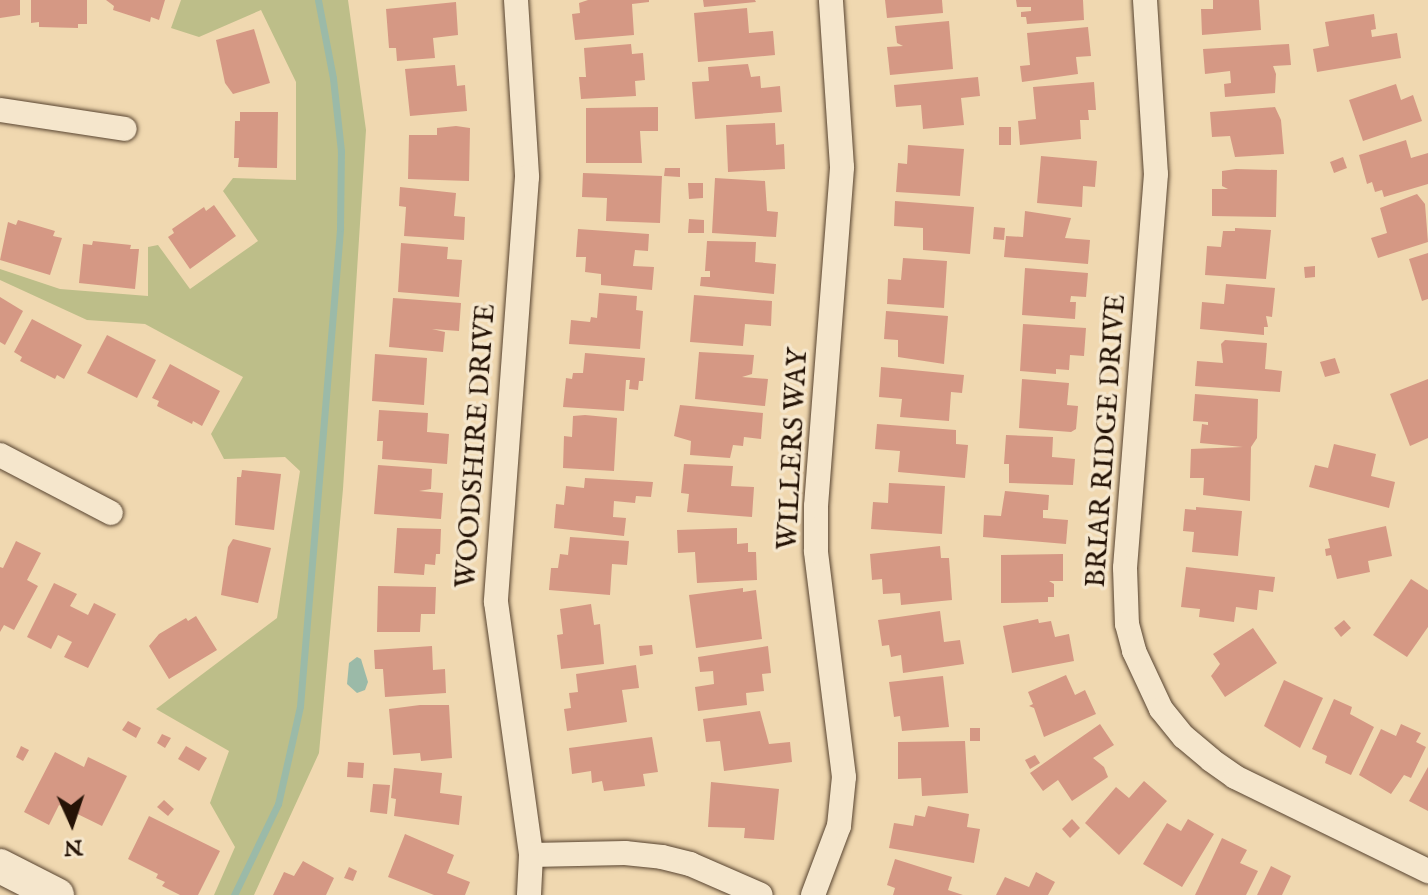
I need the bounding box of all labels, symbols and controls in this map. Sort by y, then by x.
street label: BRIAR RIDGE DRIVE [1080,293,1134,589]
street label: WOODSHIRE DRIVE [450,303,504,589]
street label: WILLERS WAY [772,347,816,551]
north arrow [32,783,112,863]
text: N [63,832,84,861]

